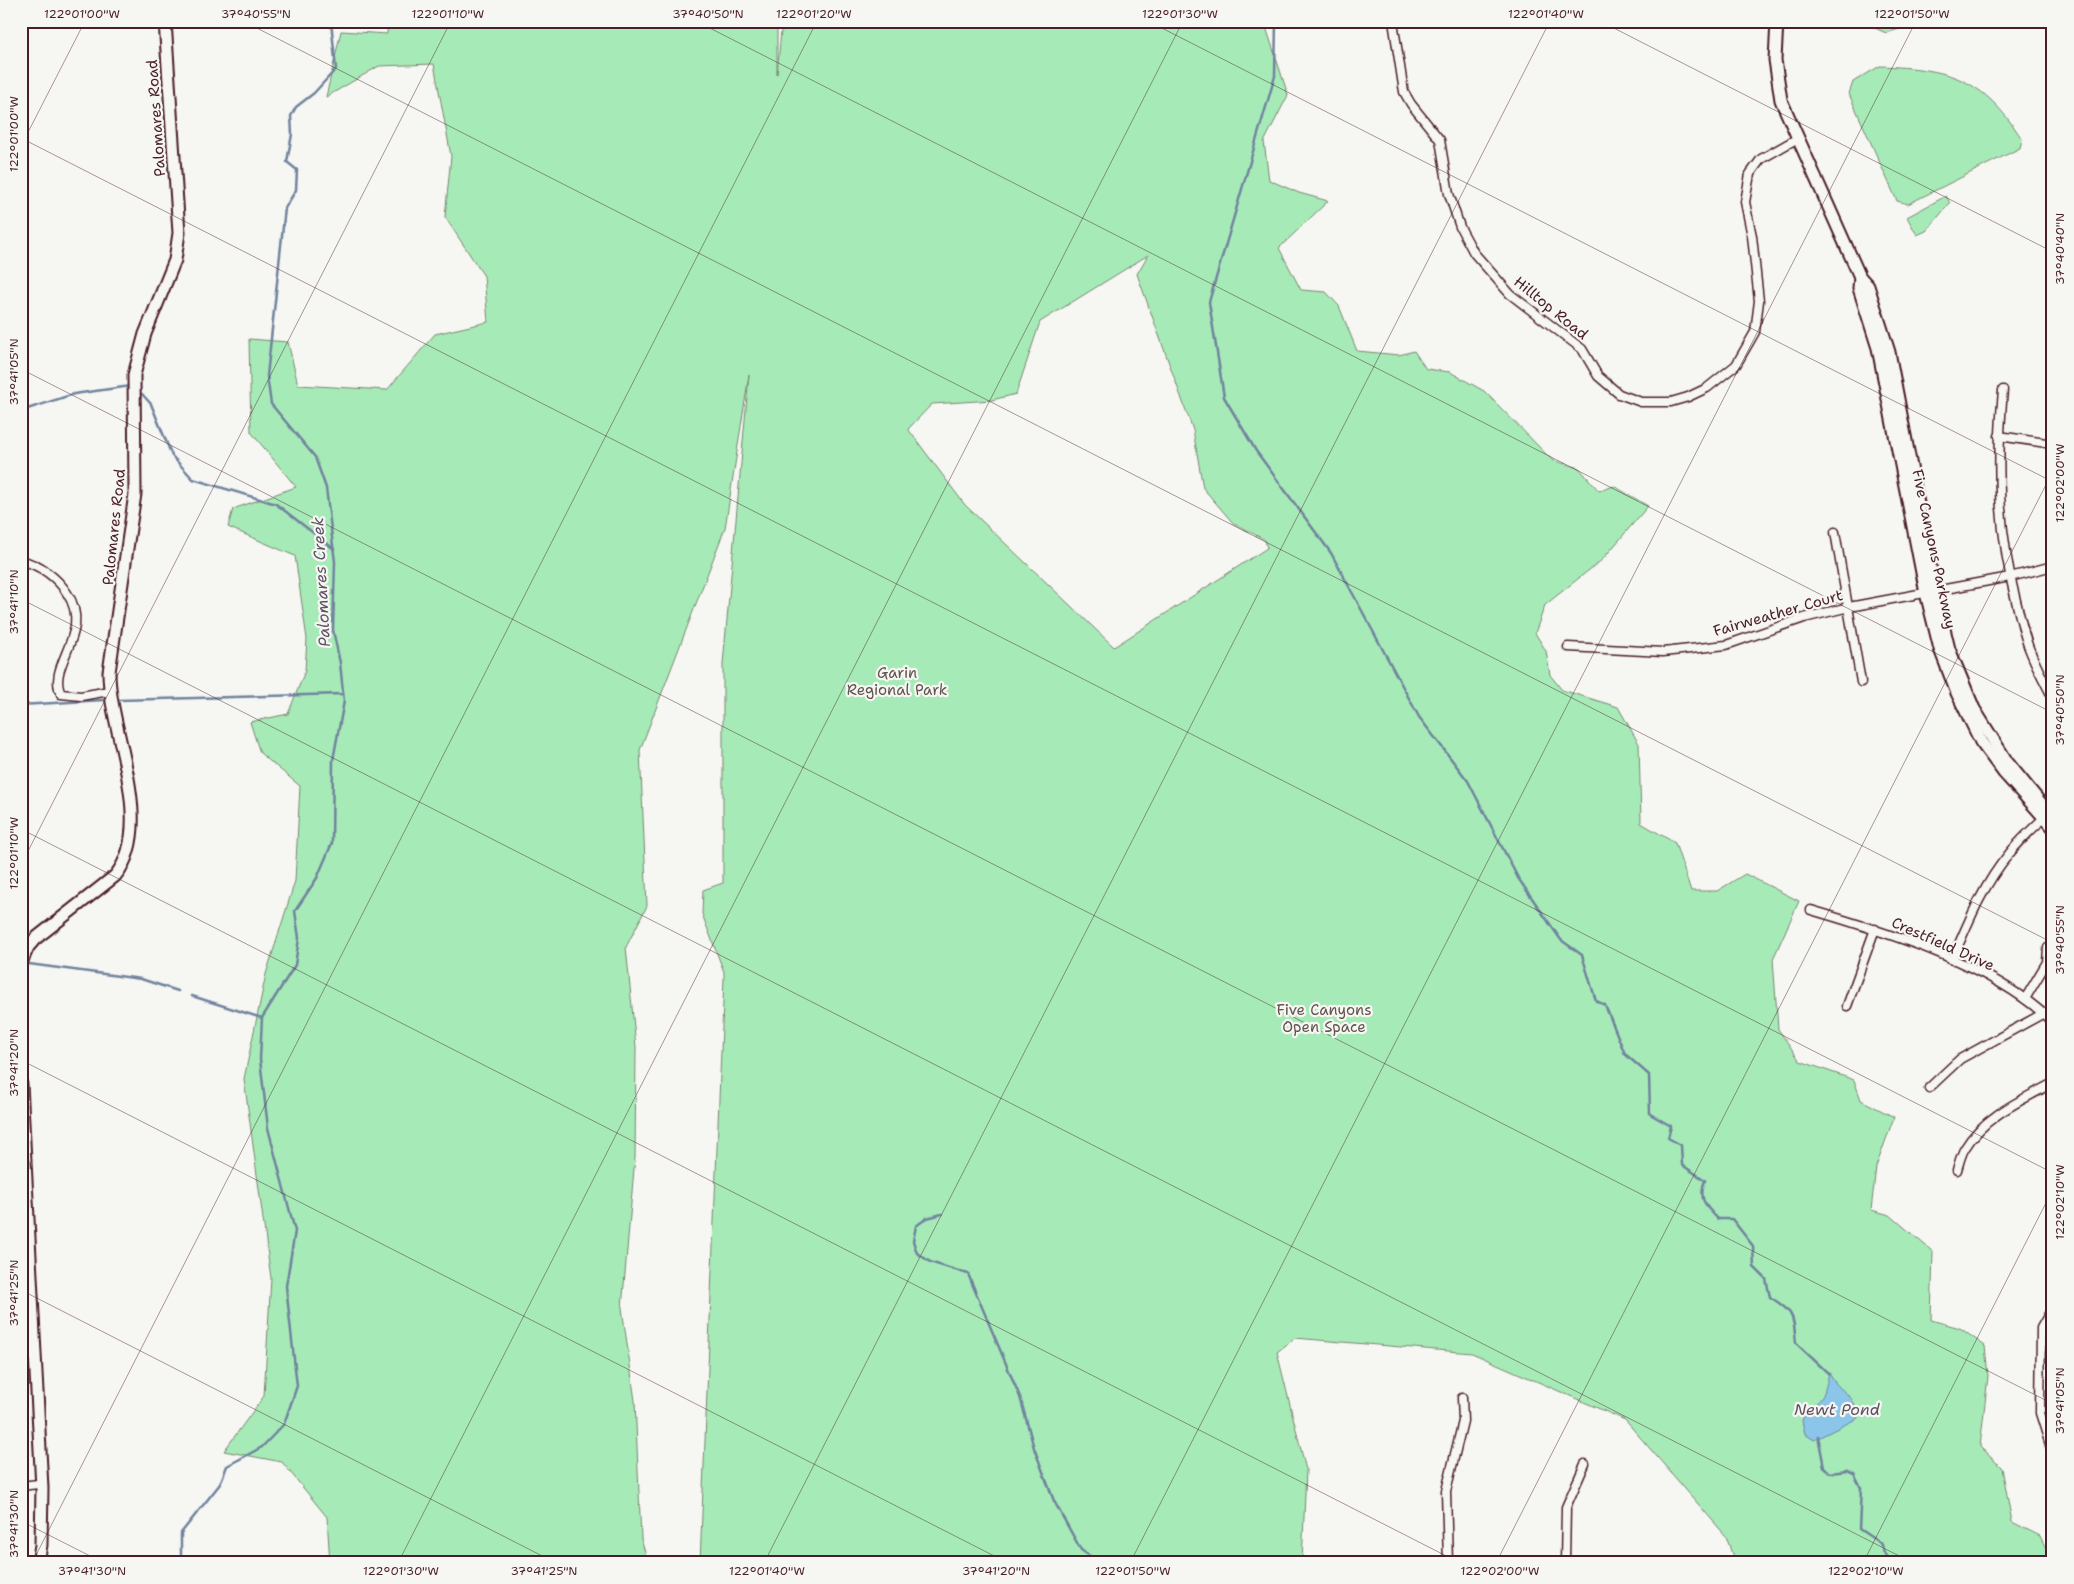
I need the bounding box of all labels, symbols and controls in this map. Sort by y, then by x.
text: 122°01'00"W [44,6,120,22]
text: 37°40'55"N [221,6,291,22]
text: 122°01'10"W [412,6,484,22]
text: 37°40'50"N [672,6,744,22]
text: 122°01'20"W [776,6,852,22]
text: 122°01'30"W [1142,6,1218,22]
text: 122°01'40"W [1508,6,1584,22]
text: 122°01'50"W [1874,6,1950,22]
street label: Palomares Road [142,58,170,177]
text: 122°01'00"W [6,96,22,172]
text: 37°40'40"N [2052,213,2068,285]
street label: Hilltop Road [1510,272,1593,344]
text: 37°41'05"N [6,338,22,406]
text: 122°02'00"W [2052,444,2068,522]
street label: Palomares Road [98,467,130,586]
street label: Five Canyons Parkway [1907,467,1961,631]
water label: Palomares Creek [307,517,335,647]
text: 37°41'10"N [6,569,22,635]
street label: Fairweather Court [1711,585,1845,641]
park label: Garin Regional Park [847,663,947,700]
text: 37°40'50"N [2052,674,2068,746]
text: 122°01'10"W [6,817,22,889]
text: 37°40'55"N [2052,905,2068,975]
street label: Crestfield Drive [1888,912,1998,976]
park label: Five Canyons Open Space [1276,1000,1372,1037]
text: 37°41'20"N [6,1029,22,1097]
text: 122°02'10"W [2052,1164,2068,1240]
text: 37°41'25"N [6,1259,22,1327]
text: 37°41'05"N [2052,1367,2068,1435]
water label: Newt Pond [1794,1399,1881,1420]
text: 37°41'30"N [6,1490,22,1558]
text: 37°41'30"N [58,1563,126,1579]
text: 122°01'30"W [363,1563,439,1579]
text: 37°41'25"N [510,1563,578,1579]
text: 122°01'40"W [729,1563,805,1579]
text: 37°41'20"N [962,1563,1030,1579]
text: 122°01'50"W [1095,1563,1171,1579]
text: 122°02'00"W [1461,1563,1539,1579]
text: 122°02'10"W [1828,1563,1904,1579]

